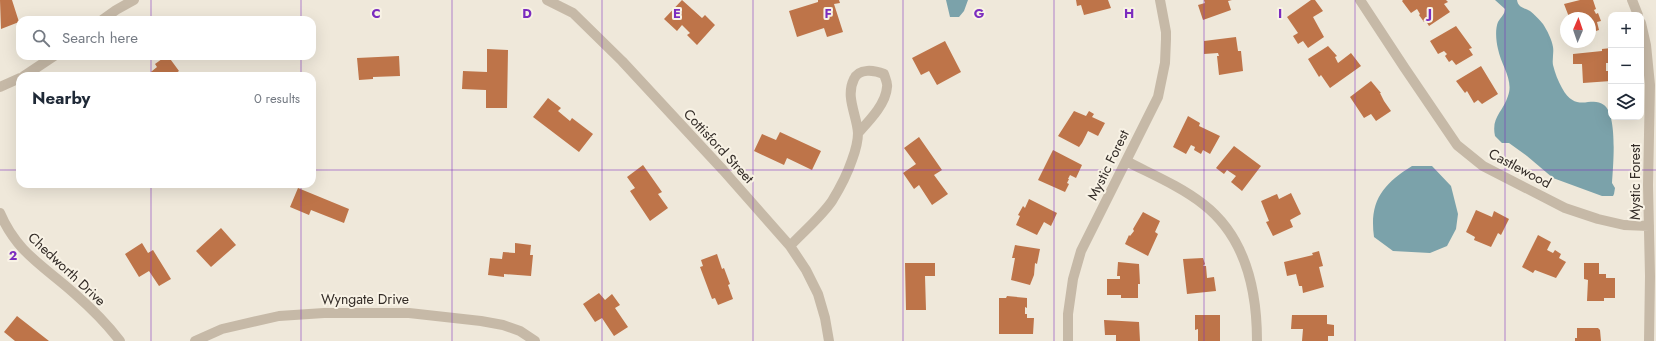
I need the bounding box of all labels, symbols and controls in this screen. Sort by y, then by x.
text: C [371,4,381,23]
text: D [522,4,532,23]
text: E [673,4,681,23]
text: F [824,4,832,23]
text: G [974,4,985,23]
text: H [1124,4,1134,23]
text: I [1278,4,1282,23]
text: J [1425,4,1432,23]
north arrow [1560,12,1596,48]
map controls [1608,12,1644,120]
button: + [1608,12,1644,48]
search box [16,16,316,60]
icon: search [30,27,52,49]
text: Search here [62,27,138,49]
button: − [1608,48,1644,84]
button: layers [1608,84,1644,120]
text: Nearby [32,86,90,110]
text: 0 results [254,89,300,108]
street label: Cottisford Street [679,104,759,188]
street label: Mystic Forest [1082,126,1134,204]
street label: Castlewood [1485,143,1555,193]
street label: Mystic Forest [1625,143,1645,220]
street label: Chedworth Drive [24,228,110,310]
text: 2 [9,246,17,265]
street label: Wyngate Drive [321,289,409,309]

